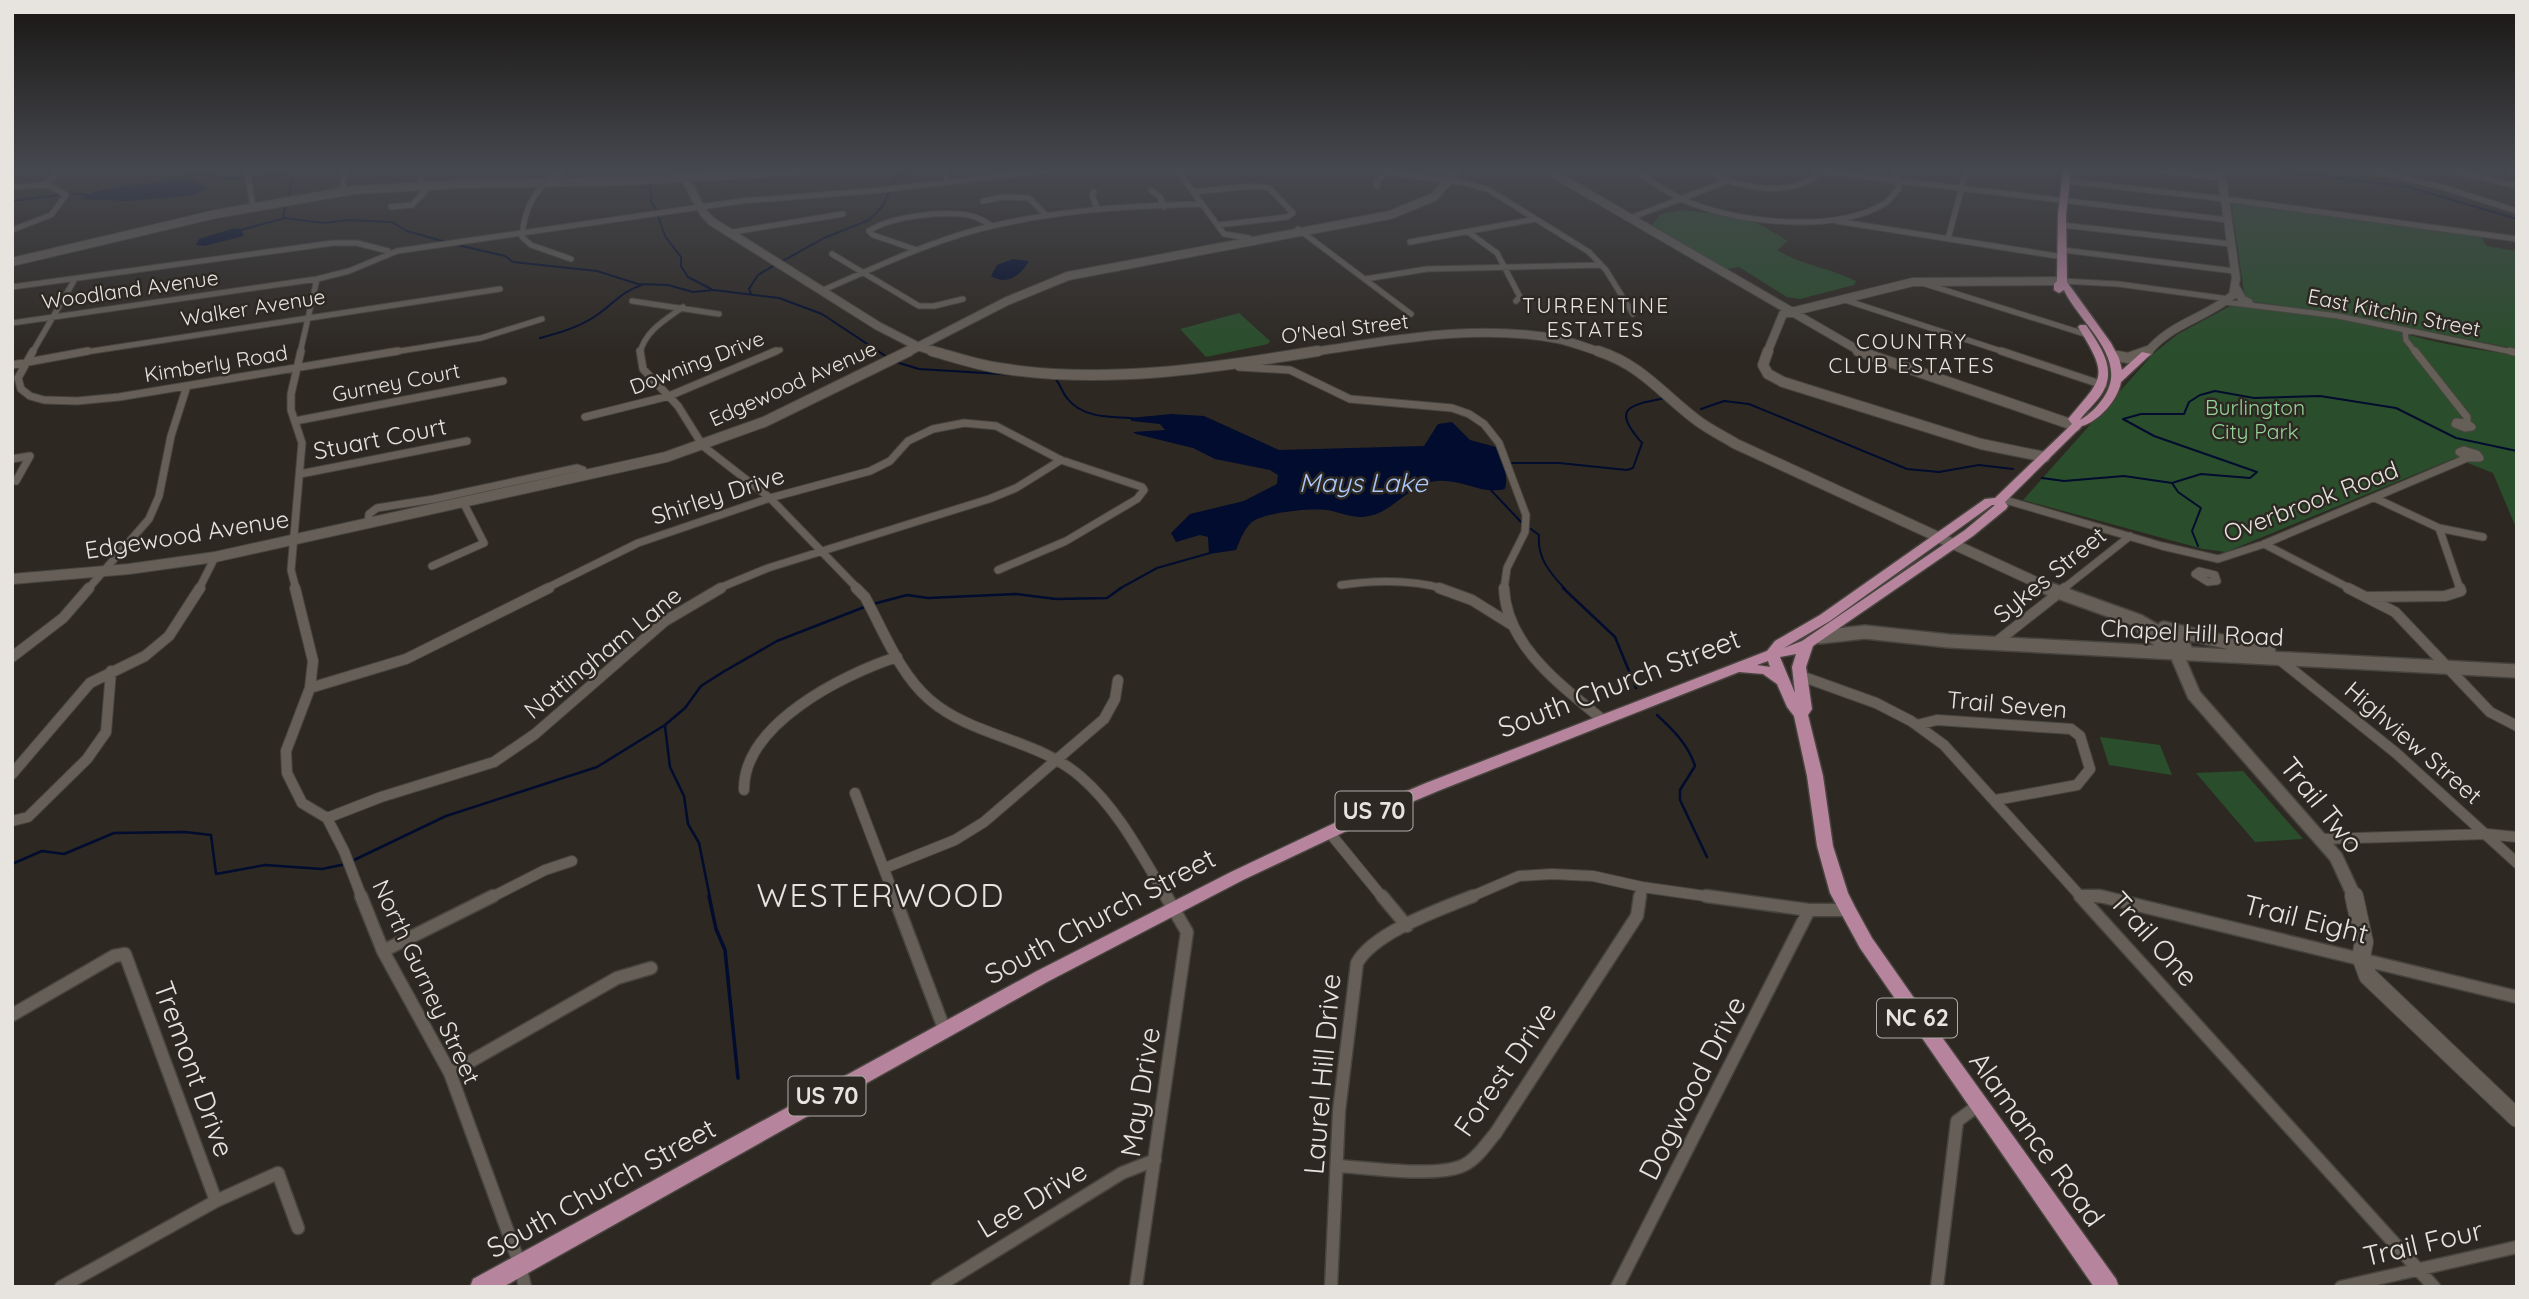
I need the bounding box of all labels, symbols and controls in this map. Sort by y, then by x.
street label: Woodland Avenue [40,264,220,314]
street label: Walker Avenue [179,283,327,331]
street label: East Kitchin Street [2306,283,2483,342]
district label: TURRENTINE ESTATES [1522,292,1670,342]
street label: O'Neal Street [1280,307,1410,349]
street label: Downing Drive [626,325,768,400]
district label: COUNTRY CLUB ESTATES [1828,328,1996,378]
street label: Edgewood Avenue [705,334,880,432]
street label: Kimberly Road [142,339,289,387]
street label: Gurney Court [330,357,462,407]
park label: Burlington City Park [2205,394,2305,444]
street label: Stuart Court [311,410,449,466]
street label: Overbrook Road [2219,454,2402,548]
street label: Shirley Drive [647,459,788,531]
water label: Mays Lake [1299,466,1429,499]
street label: Edgewood Avenue [83,503,291,565]
street label: Sykes Street [1987,520,2112,629]
street label: Nottingham Lane [518,580,687,725]
street label: Chapel Hill Road [2100,612,2285,652]
street label: South Church Street [1493,620,1745,745]
street label: Highview Street [2339,674,2489,810]
street label: Trail Seven [1946,684,2069,724]
street label: Trail Two [2273,749,2372,860]
road number: US 70 [1336,792,1412,831]
street label: South Church Street [978,840,1221,991]
street label: North Gurney Street [366,875,487,1089]
district label: WESTERWOOD [757,875,1005,915]
street label: Trail One [2102,884,2206,994]
street label: Trail Eight [2240,886,2372,951]
street label: Laurel Hill Drive [1295,972,1348,1176]
street label: Tremont Drive [146,976,242,1161]
street label: Dogwood Drive [1630,990,1753,1186]
street label: Forest Drive [1446,995,1564,1143]
road number: NC 62 [1877,998,1957,1037]
street label: May Drive [1112,1024,1167,1159]
street label: Alamance Road [1962,1044,2113,1233]
road number: US 70 [788,1077,866,1116]
street label: South Church Street [480,1110,721,1265]
street label: Lee Drive [971,1152,1093,1245]
street label: Trail Four [2360,1212,2486,1273]

